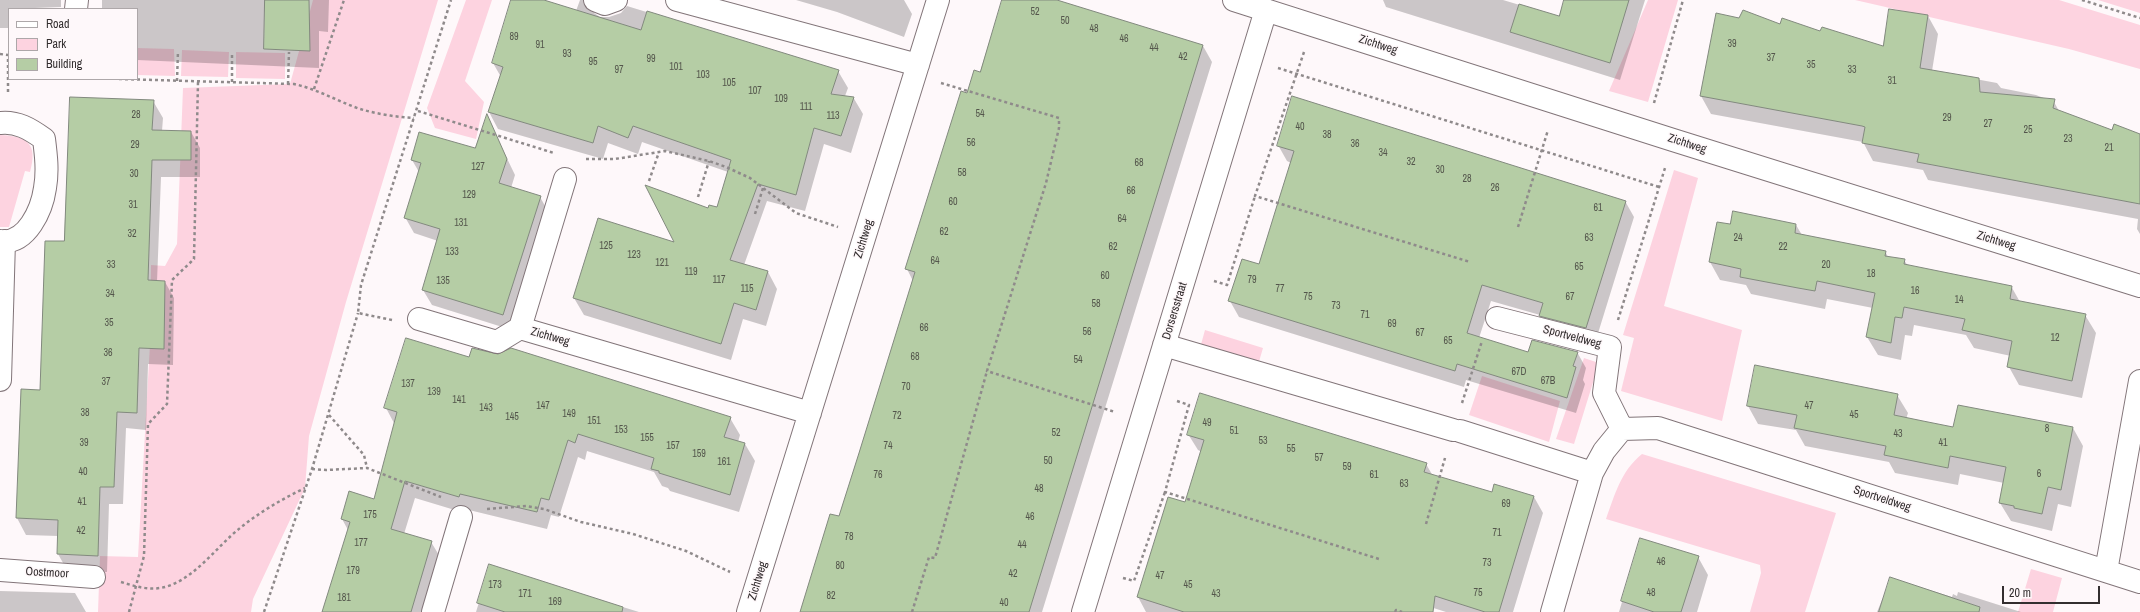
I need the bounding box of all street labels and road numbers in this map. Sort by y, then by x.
street label: Zichtweg [1357,32,1399,58]
street label: Zichtweg [1666,131,1708,157]
street label: Zichtweg [851,218,877,260]
street label: Zichtweg [1975,228,2017,254]
street label: Dorsersstraat [1159,281,1191,341]
street label: Sportveldweg [1541,322,1603,352]
street label: Zichtweg [529,325,571,349]
street label: Sportveldweg [1851,483,1913,515]
street label: Zichtweg [745,560,771,602]
street label: Oostmoor [25,565,69,581]

